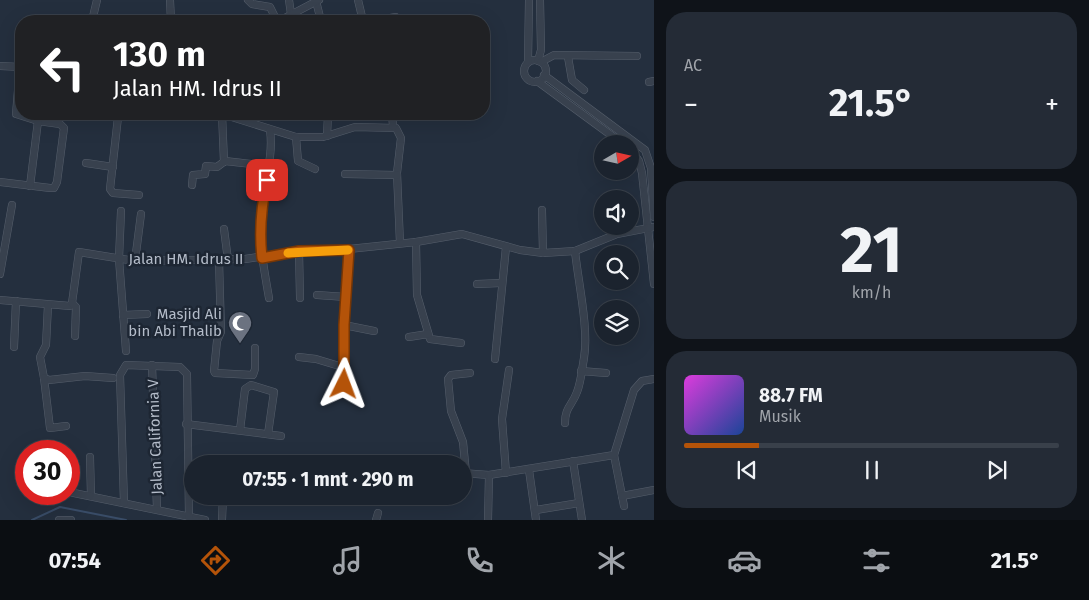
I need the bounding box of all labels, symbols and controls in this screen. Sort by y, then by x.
text: 130 m [113,33,206,75]
icon: left [30,35,95,100]
text: AC [684,56,702,75]
text: Jalan HM. Idrus II [113,75,282,102]
text: 21.5° [829,80,914,126]
text: − [684,88,698,121]
text: + [1045,88,1059,121]
north arrow [594,135,639,180]
map controls [594,135,639,345]
pin [246,159,288,201]
icon: arrive [253,166,281,194]
button: sound [594,190,639,235]
text: 21 [840,211,903,289]
button: search [594,245,639,290]
street label: Jalan HM. Idrus II [128,250,244,268]
text: km/h [852,283,891,302]
button: layers [594,300,639,345]
place label: Masjid Ali bin Abi Thalib [128,305,222,340]
mosque icon: Masjid Ali bin Abi Thalib [227,310,253,344]
position arrow [317,357,369,409]
street label: Jalan California V [144,378,166,495]
text: 88.7 FM [759,384,823,407]
text: Musik [759,407,801,426]
speed limit sign: 30 [15,440,80,505]
icon: previous [733,456,761,484]
icon: pause [858,456,886,484]
icon: next [983,456,1011,484]
text: 07:55 · 1 mnt · 290 m [242,468,414,491]
icon: directions [198,543,233,578]
icon: music [330,543,365,578]
icon: phone [462,543,497,578]
icon: climate [594,543,629,578]
icon: car [727,543,762,578]
icon: filters [859,543,894,578]
text: 07:54 [49,547,101,574]
text: 21.5° [991,547,1040,574]

